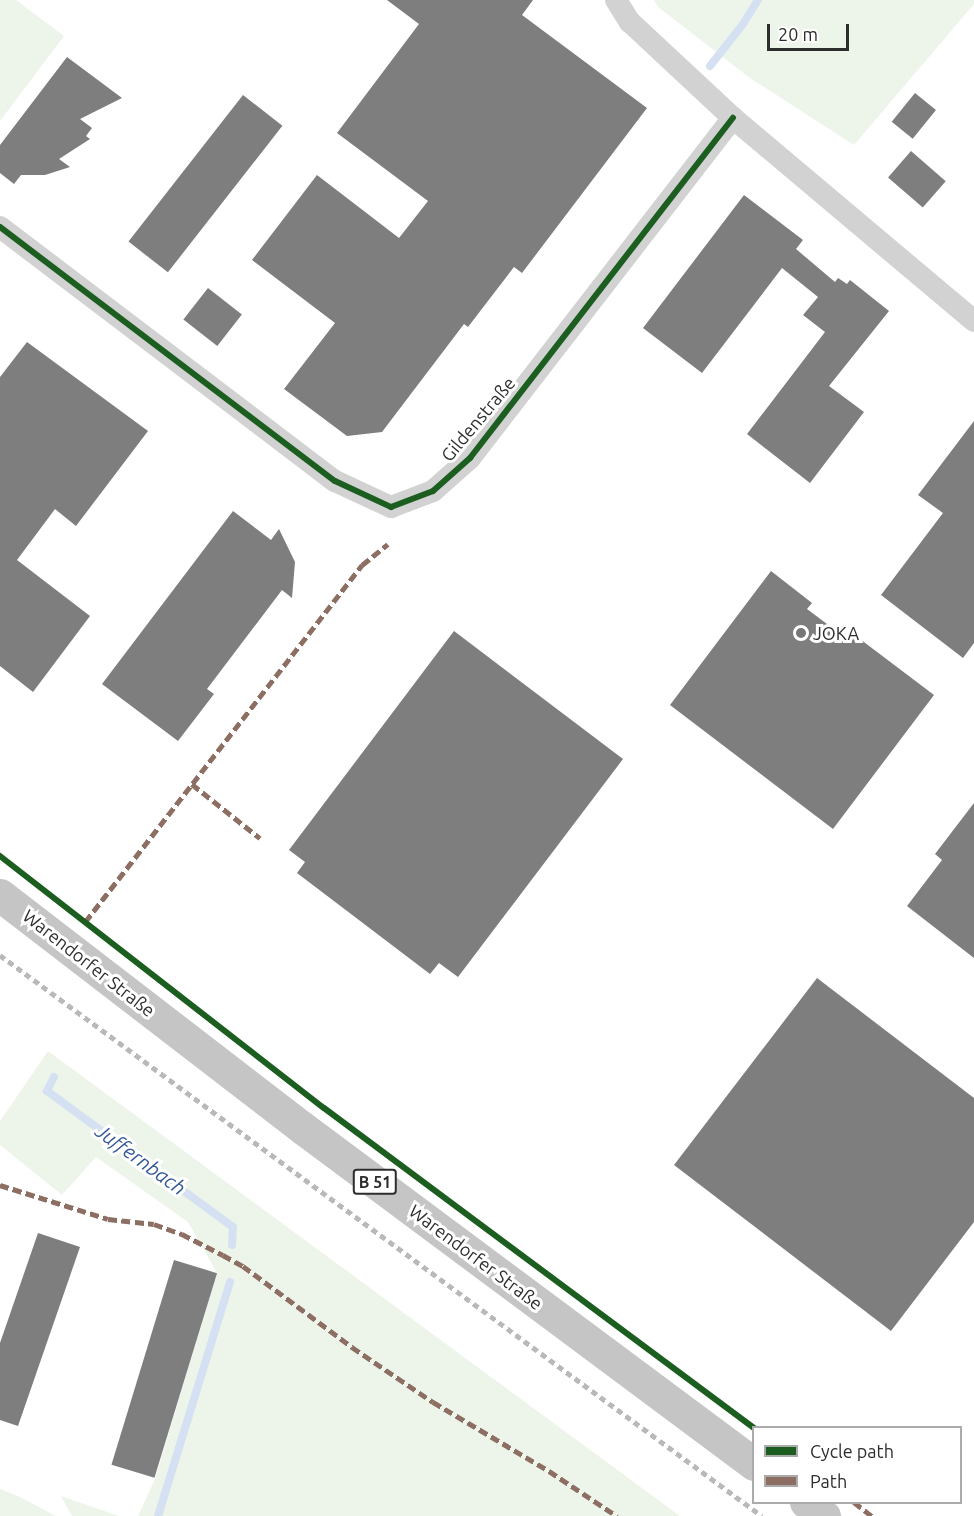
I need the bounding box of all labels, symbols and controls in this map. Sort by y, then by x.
scale bar [770,12,852,50]
text: 20 m [778,24,818,44]
street label: Gildenstraße [436,372,520,466]
place label: JOKA [813,622,859,644]
marker: JOKA [794,626,808,640]
street label: Warendorfer Straße [19,905,159,1021]
water label: Juffernbach [91,1118,191,1200]
road number: B 51 [352,1169,398,1195]
street label: Warendorfer Straße [405,1200,547,1314]
legend [752,1426,962,1504]
text: Cycle path [810,1441,894,1461]
text: Path [810,1471,847,1491]

